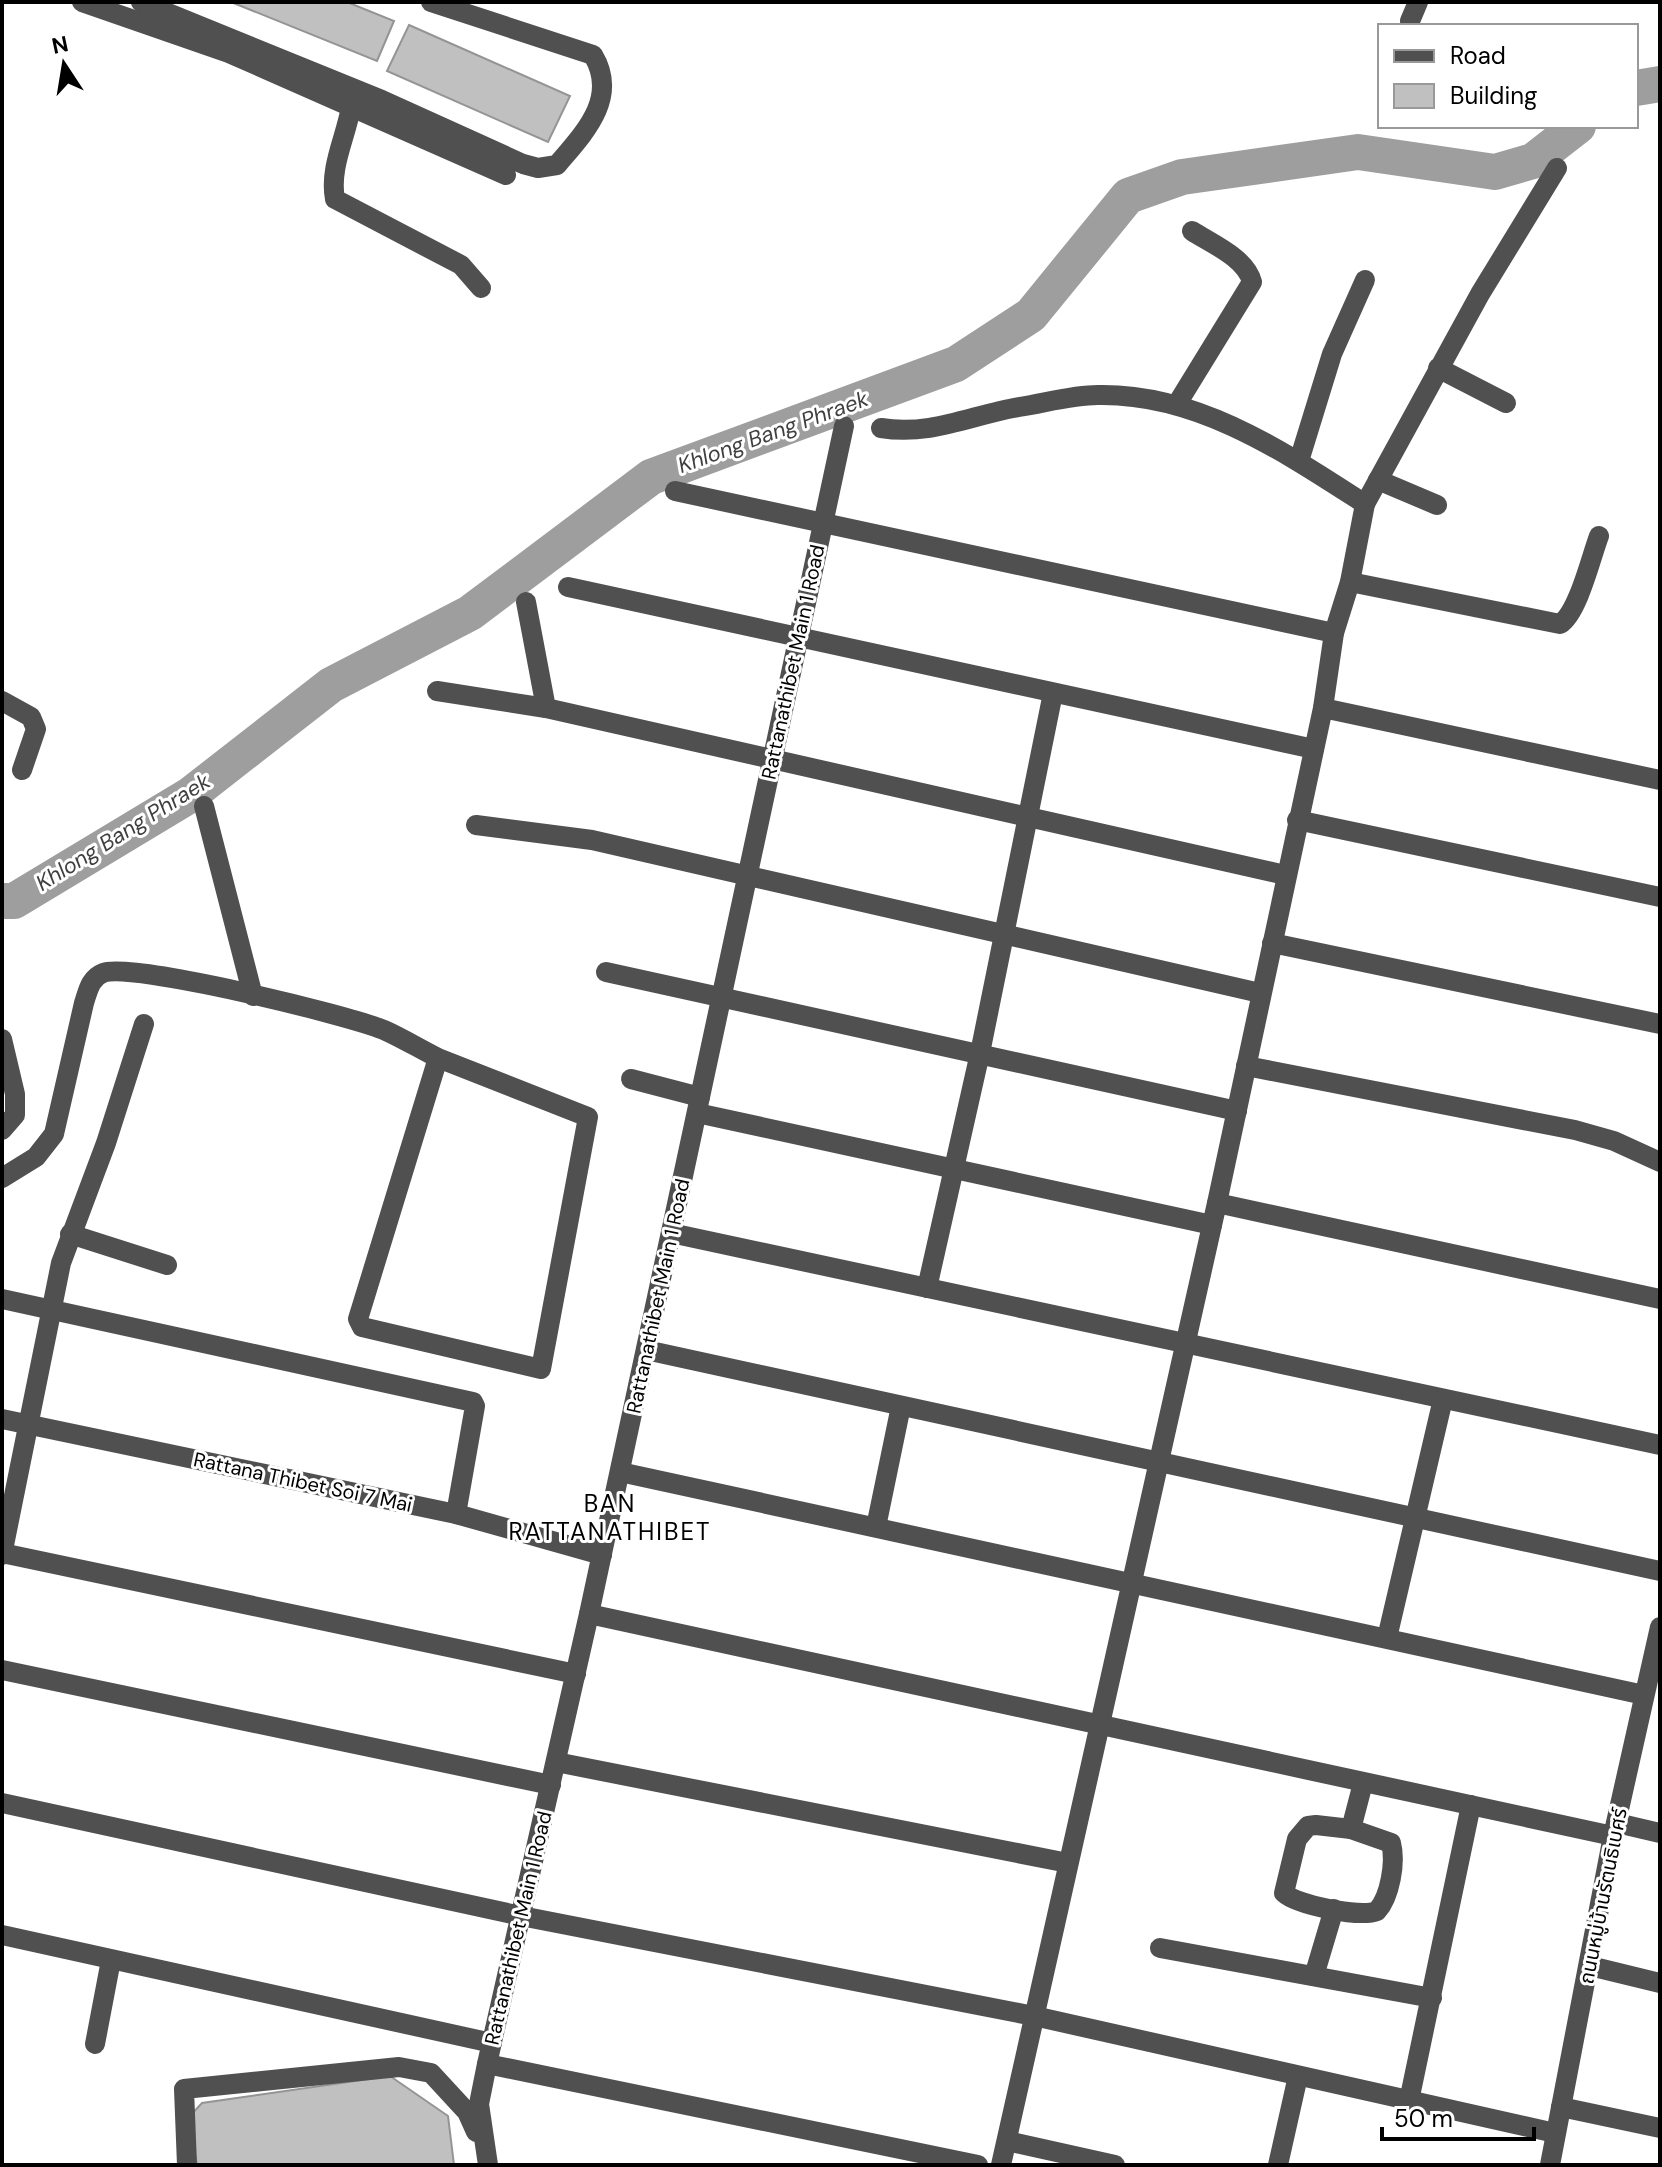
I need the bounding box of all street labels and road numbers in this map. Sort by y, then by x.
street label: Rattanathibet Main 1 Road [755,542,831,782]
street label: Rattanathibet Main 1 Road [620,1176,696,1416]
street label: Rattana Thibet Soi 7 Mai [191,1446,415,1518]
street label: ถนนหมู่บ้านรัตนธิเบศร์ [1573,1805,1633,1986]
street label: Rattanathibet Main 1 Road [478,1809,558,2047]

